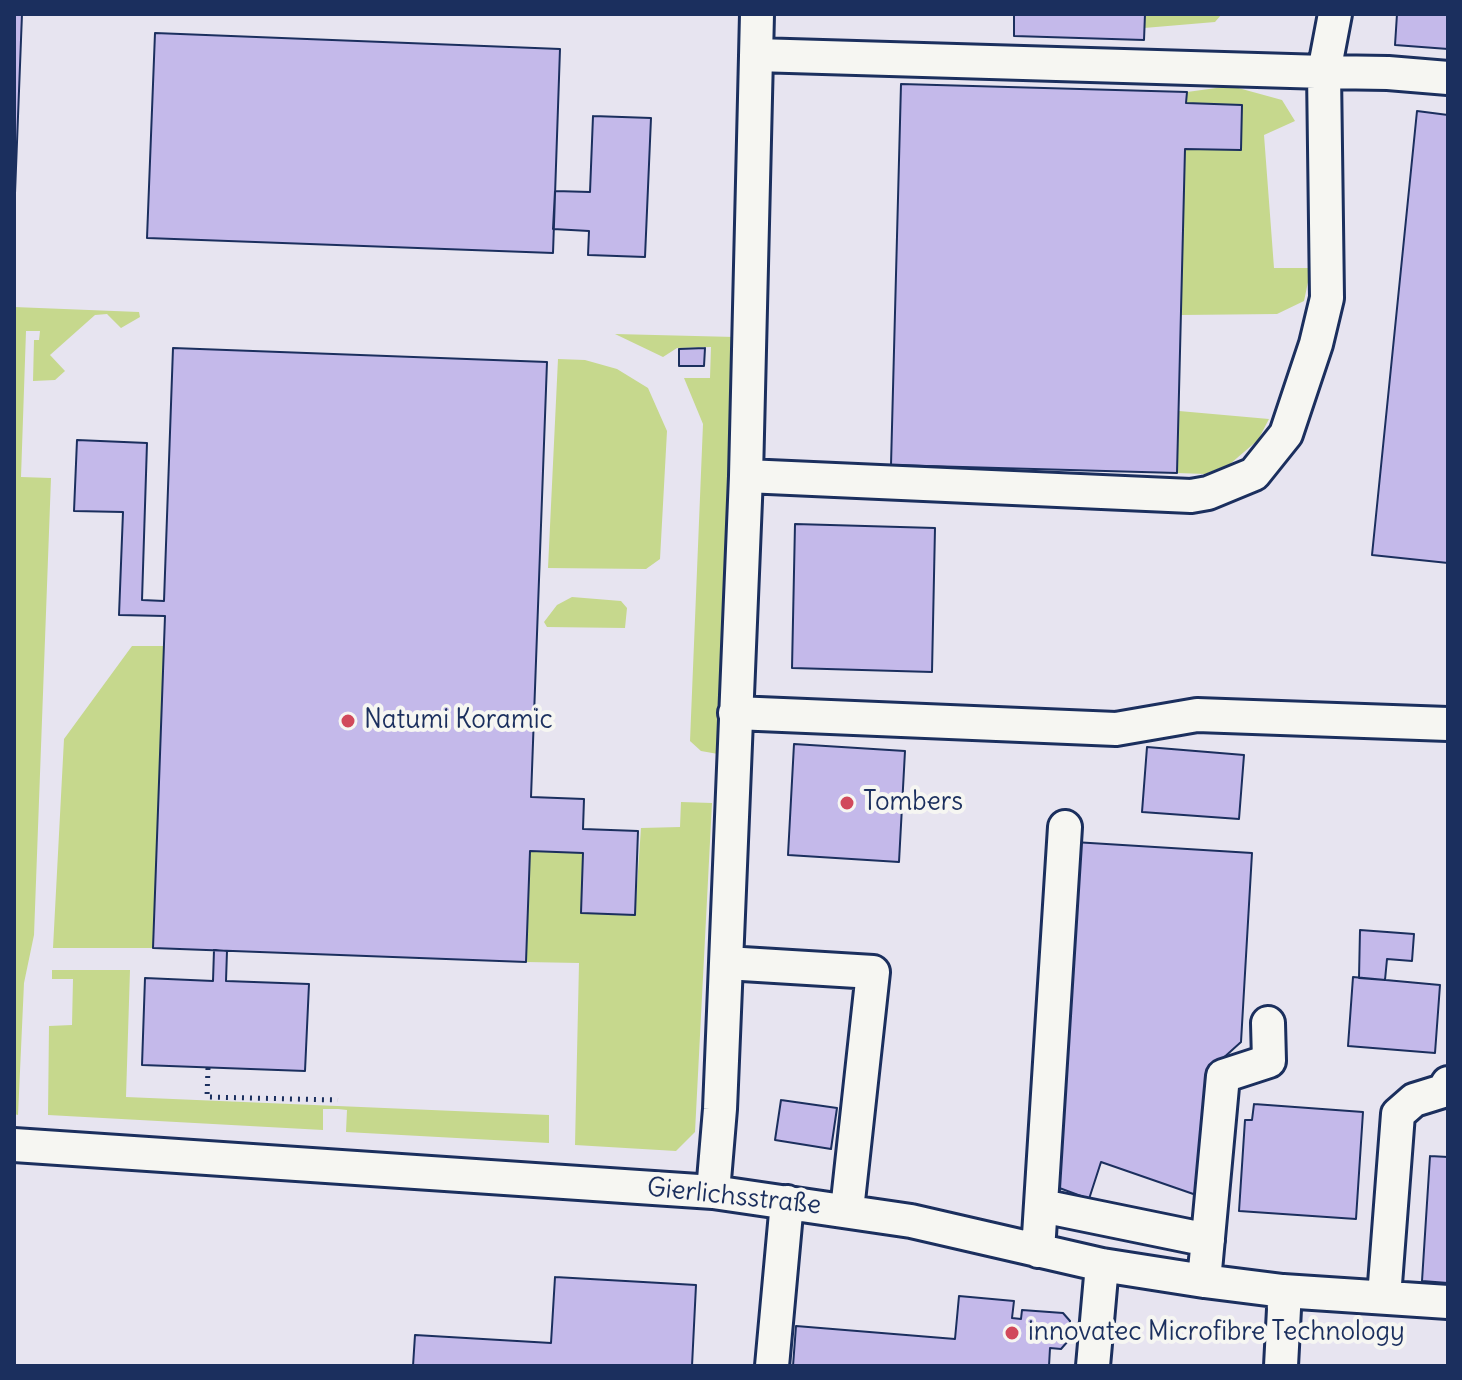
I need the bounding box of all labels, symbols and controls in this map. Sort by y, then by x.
place label: Natumi Koramic [364,705,553,737]
marker: Natumi Koramic [339,712,357,730]
place label: Tombers [863,787,963,819]
marker: Tombers [838,794,856,812]
street label: Gierlichsstraße [645,1172,823,1222]
place label: innovatec Microfibre Technology [1028,1317,1405,1349]
marker: innovatec Microfibre Technology [1003,1324,1021,1342]

